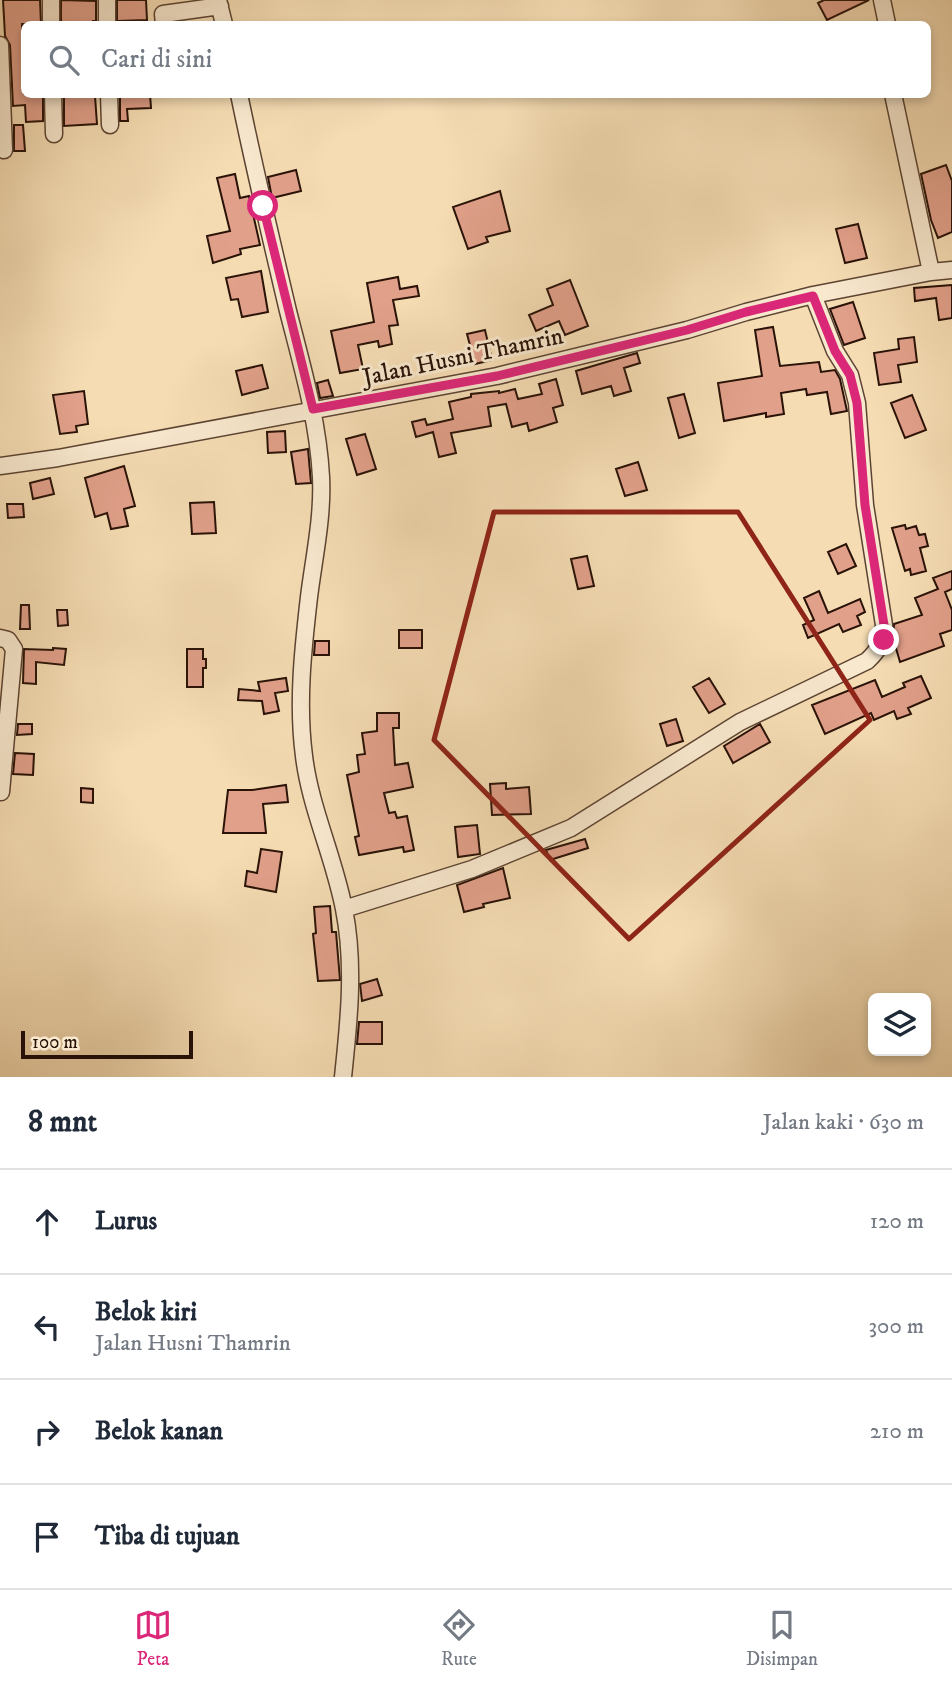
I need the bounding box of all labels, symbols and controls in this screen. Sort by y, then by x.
search box [21,21,931,98]
icon: search [45,41,83,79]
text: Cari di sini [101,43,212,76]
route start [247,190,278,221]
street label: Jalan Husni Thamrin [358,321,566,393]
route end [868,624,899,655]
map controls [868,993,931,1056]
button: layers [868,993,931,1056]
scale bar [21,1028,192,1060]
text: 100 m [32,1031,78,1054]
text: 8 mnt [28,1104,97,1141]
text: Jalan kaki · 630 m [763,1108,924,1137]
icon: ahead [28,1203,66,1241]
text: Lurus [95,1205,157,1238]
text: 120 m [870,1207,924,1236]
text: Belok kiri [95,1296,197,1329]
icon: left [28,1308,66,1346]
text: 300 m [868,1312,924,1341]
text: Jalan Husni Thamrin [95,1329,291,1358]
icon: right [28,1413,66,1451]
text: Belok kanan [95,1415,223,1448]
text: 210 m [870,1417,924,1446]
icon: arrive [28,1518,66,1556]
text: Tiba di tujuan [95,1520,240,1553]
tab: Peta [134,1606,172,1671]
tab: Rute [440,1606,478,1671]
tab: Disimpan [746,1606,818,1671]

